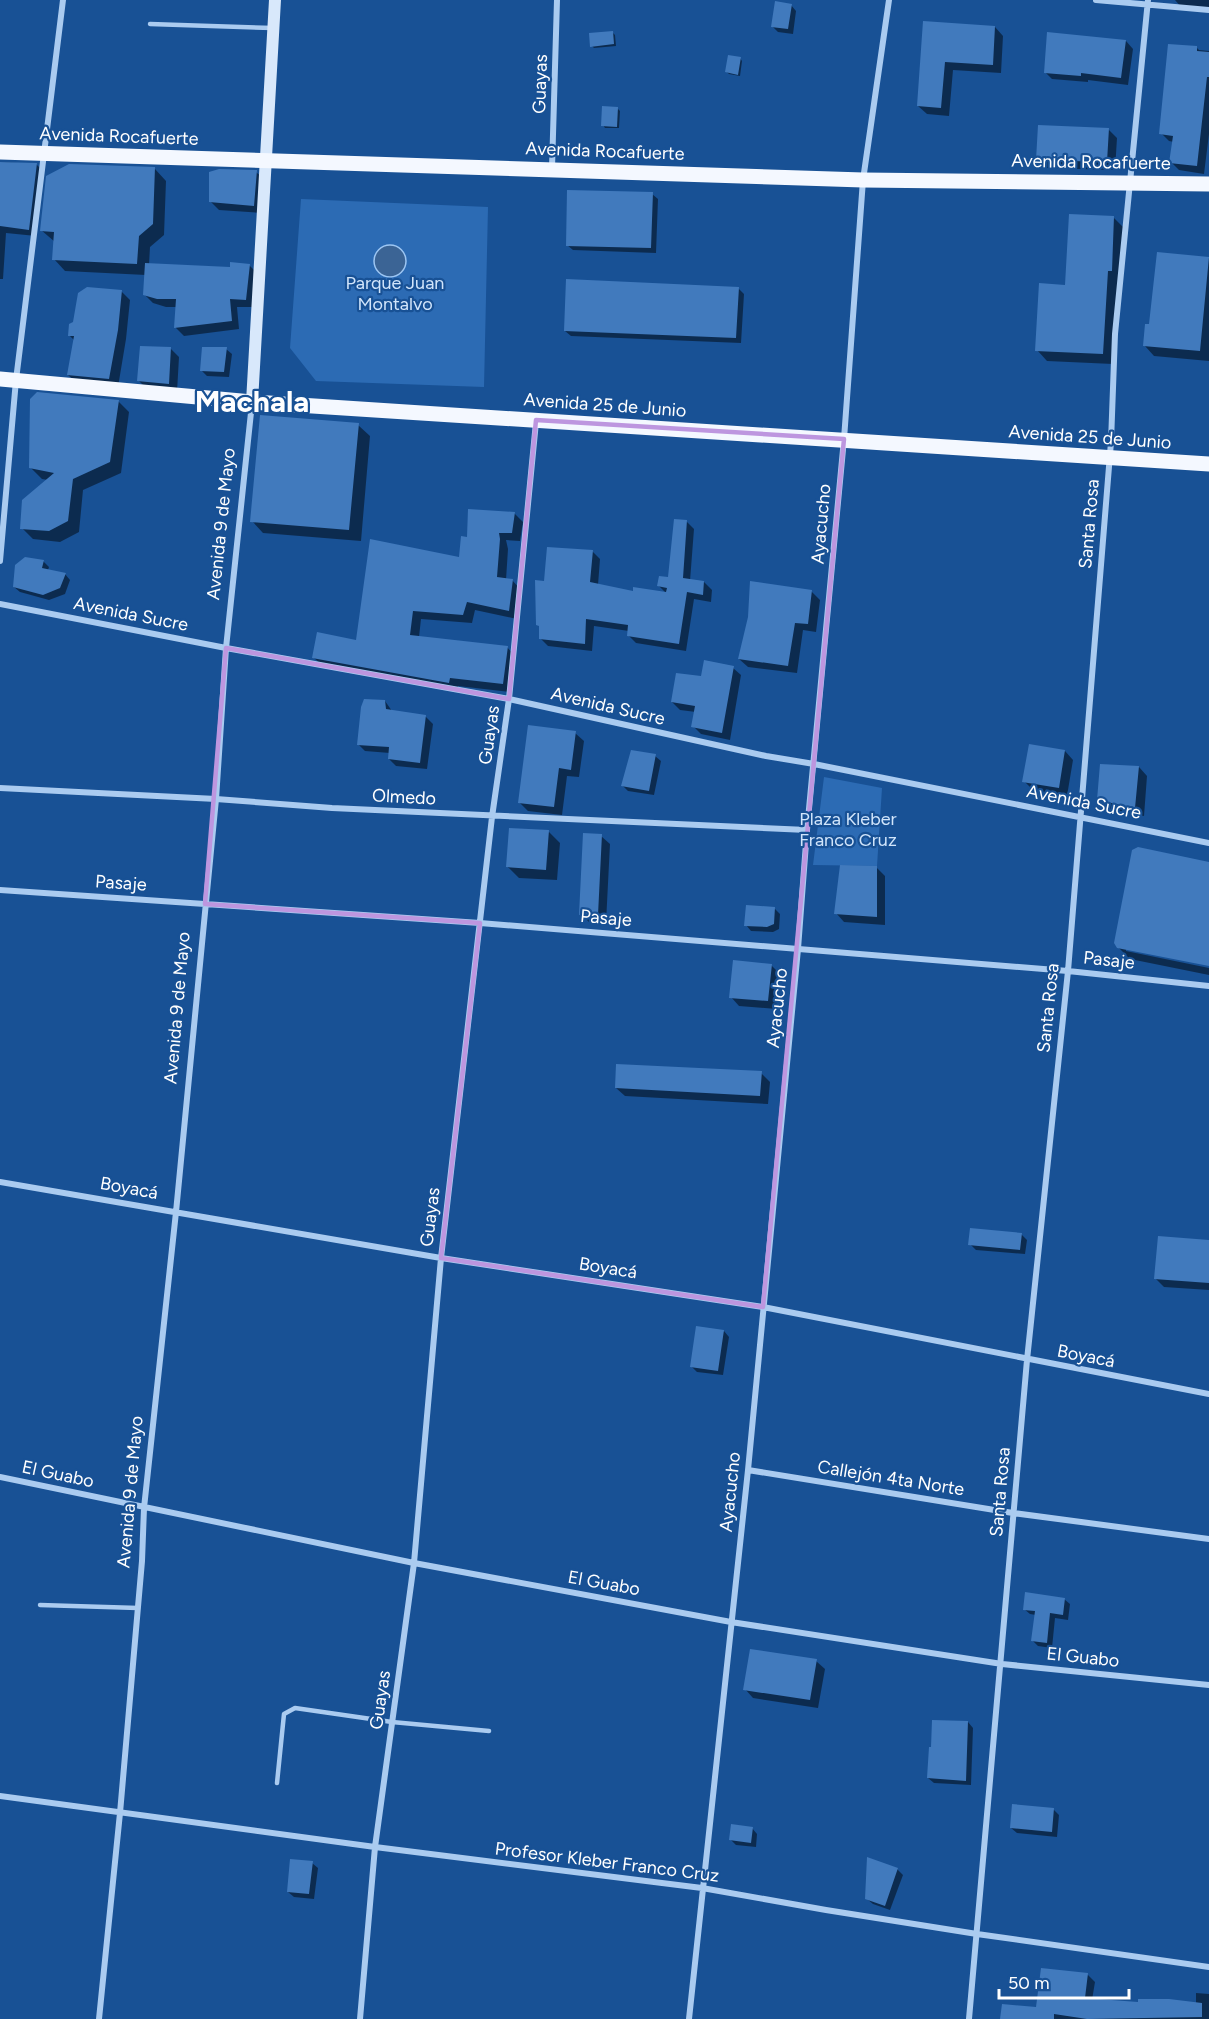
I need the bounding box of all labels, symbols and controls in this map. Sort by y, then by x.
street label: Guayas [528,54,552,114]
street label: Avenida Rocafuerte [39,122,199,150]
street label: Avenida Rocafuerte [525,137,685,165]
street label: Avenida Rocafuerte [1011,150,1171,174]
park label: Parque Juan Montalvo [346,272,444,315]
district label: Machala [195,383,309,420]
street label: Avenida 25 de Junio [523,388,687,422]
street label: Avenida 25 de Junio [1008,420,1172,454]
street label: Avenida 9 de Mayo [202,447,240,601]
street label: Santa Rosa [1074,478,1104,570]
street label: Ayacucho [807,483,835,565]
street label: Avenida Sucre [72,592,190,636]
street label: Avenida Sucre [549,682,667,730]
street label: Guayas [474,704,504,766]
street label: Avenida Sucre [1025,780,1143,824]
street label: Olmedo [371,784,437,810]
park label: Plaza Kleber Franco Cruz [799,808,897,851]
street label: Pasaje [94,870,148,896]
street label: Pasaje [579,905,633,931]
street label: Avenida 9 de Mayo [159,931,195,1085]
street label: Pasaje [1082,946,1136,974]
street label: Santa Rosa [1032,962,1064,1054]
street label: Ayacucho [762,967,792,1049]
street label: Boyacá [98,1172,160,1204]
street label: Guayas [415,1186,445,1248]
street label: Boyacá [577,1253,639,1283]
street label: Boyacá [1055,1340,1117,1372]
street label: Avenida 9 de Mayo [112,1415,148,1569]
street label: Santa Rosa [985,1446,1015,1538]
street label: Ayacucho [715,1451,745,1533]
street label: El Guabo [20,1456,96,1492]
street label: Callejón 4ta Norte [816,1456,966,1500]
street label: El Guabo [566,1566,642,1600]
street label: El Guabo [1046,1642,1120,1672]
street label: Guayas [365,1669,395,1731]
street label: Profesor Kleber Franco Cruz [494,1837,721,1887]
scale bar [999,1962,1130,2000]
text: 50 m [1008,1972,1050,1994]

